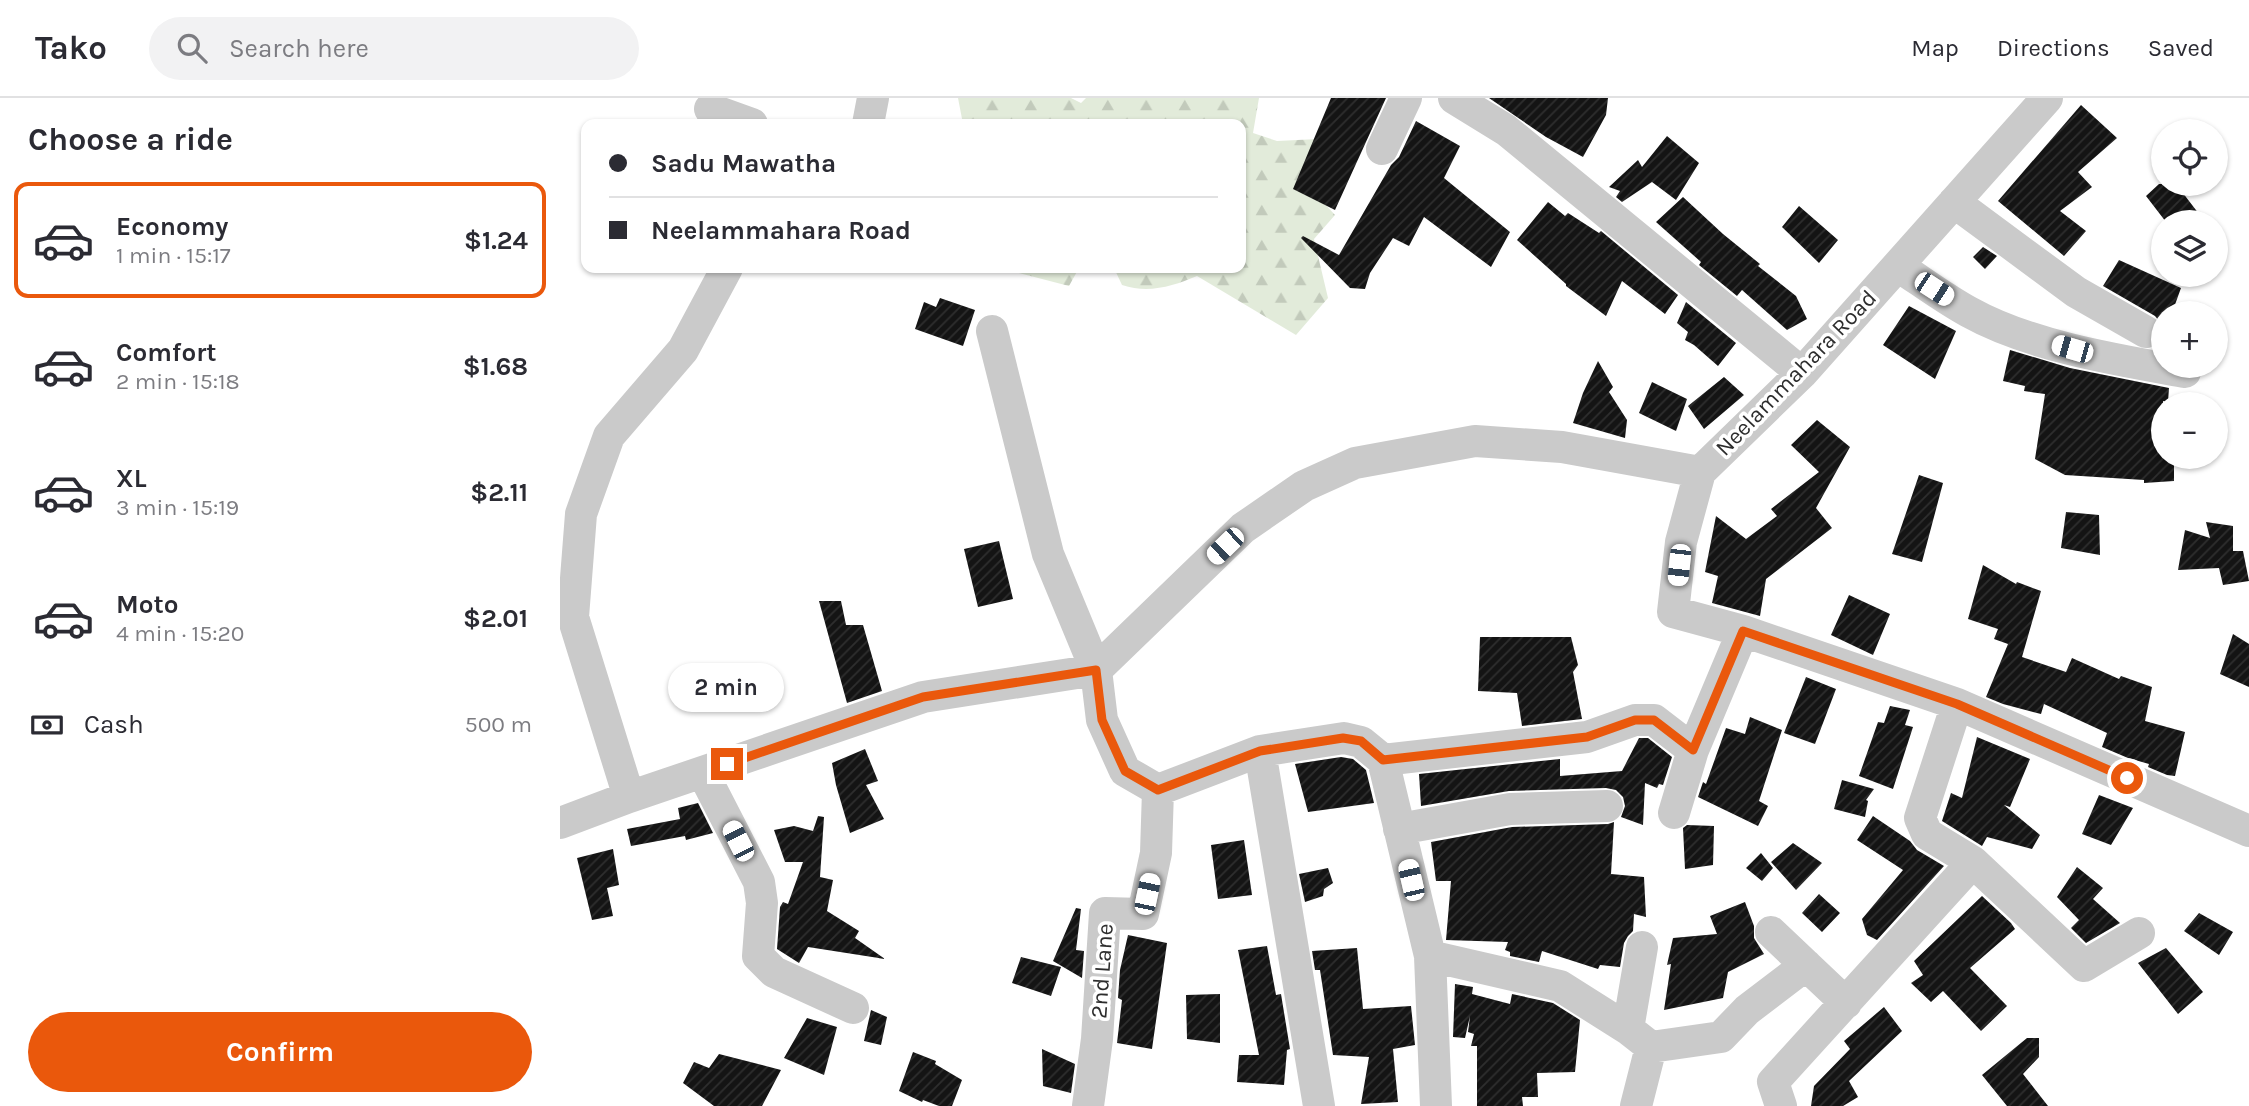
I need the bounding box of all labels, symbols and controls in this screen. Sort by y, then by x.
search box [149,17,639,80]
text: Tako [35,29,107,67]
icon: search [173,29,211,67]
text: Search here [229,33,369,64]
text: Map [1911,34,1959,62]
text: Directions [1997,34,2110,62]
text: Saved [2148,34,2214,62]
map controls [2151,119,2228,469]
button: locate [2151,119,2228,196]
text: Choose a ride [28,121,233,158]
text: Sadu Mawatha [651,148,836,179]
icon: car [32,209,95,272]
button: layers [2151,210,2228,287]
text: Economy [116,211,228,242]
text: Neelammahara Road [651,215,911,246]
text: $1.24 [464,225,528,256]
text: 1 min · 15:17 [116,242,231,269]
car [1911,269,1958,309]
street label: Neelammahara Road [1710,284,1882,462]
button: + [2151,301,2228,378]
car [2049,333,2096,365]
icon: car [32,335,95,398]
text: Comfort [116,337,217,368]
text: $1.68 [463,351,528,382]
text: 2 min · 15:18 [116,368,240,395]
button: − [2151,392,2228,469]
icon: car [32,461,95,524]
text: XL [116,463,147,494]
text: $2.11 [470,477,528,508]
text: 3 min · 15:19 [116,494,239,521]
car [1203,524,1248,568]
car [1667,543,1692,587]
icon: car [32,587,95,650]
text: Moto [116,589,178,620]
text: $2.01 [463,603,528,634]
text: 4 min · 15:20 [116,620,244,647]
callout: 2 min [669,662,785,712]
text: 2 min [694,674,758,701]
icon: cash [28,706,66,744]
text: Cash [84,709,144,740]
text: 500 m [465,711,532,738]
route end [711,748,743,780]
route start [2111,762,2143,794]
car [720,818,757,864]
car [1397,857,1426,903]
car [1133,871,1162,917]
street label: 2nd Lane [1085,922,1119,1020]
button: Confirm [28,1012,532,1092]

